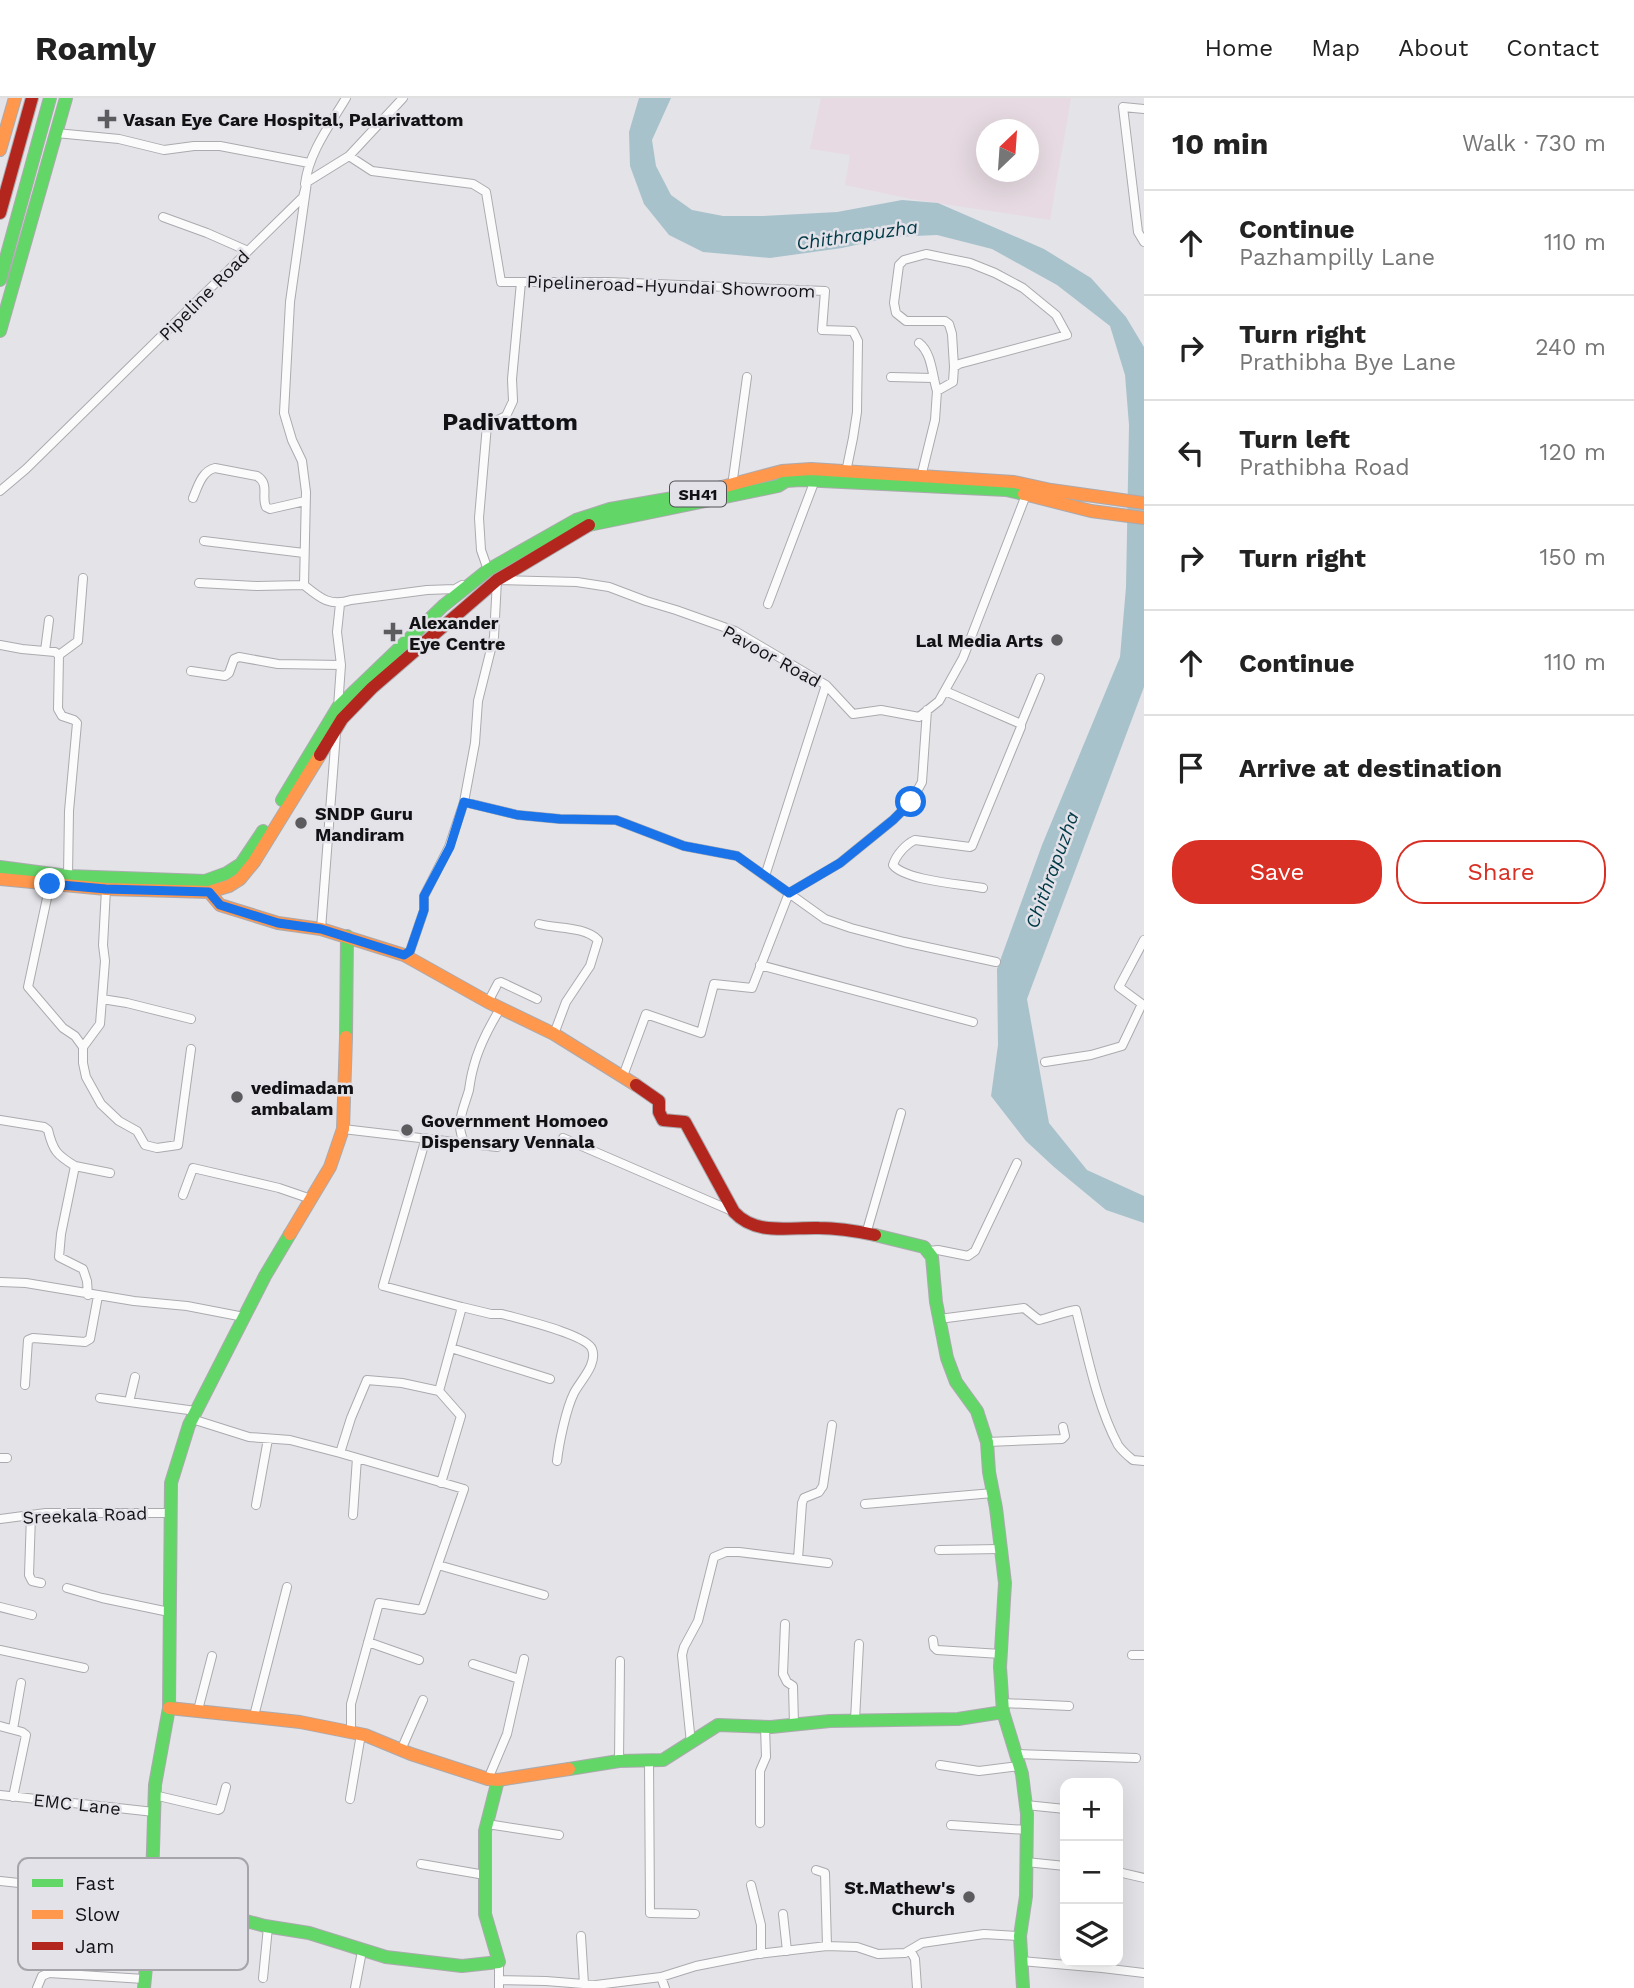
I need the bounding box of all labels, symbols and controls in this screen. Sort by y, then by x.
text: Roamly [35,29,156,68]
text: Home [1205,34,1273,62]
text: Map [1311,34,1360,62]
text: About [1398,34,1468,62]
text: Contact [1506,34,1599,62]
marker: Vasan Eye Care Hospital, Palarivattom [97,109,117,129]
place label: Vasan Eye Care Hospital, Palarivattom [123,109,463,130]
north arrow [976,119,1039,182]
text: 10 min [1172,126,1268,161]
text: Walk · 730 m [1462,130,1606,157]
text: Continue [1239,214,1355,244]
water label: Chithrapuzha [795,215,920,255]
icon: ahead [1172,224,1210,262]
text: 110 m [1544,229,1606,256]
text: Pazhampilly Lane [1239,244,1435,271]
street label: Pipeline Road [154,245,254,345]
street label: Pipelineroad-Hyundai Showroom [526,270,816,302]
text: Turn right [1239,319,1366,349]
icon: right [1172,329,1210,367]
text: 240 m [1535,334,1606,361]
text: Prathibha Bye Lane [1239,349,1456,376]
district label: Padivattom [442,408,578,436]
text: Turn left [1239,424,1350,454]
icon: left [1172,434,1210,472]
text: 120 m [1540,439,1606,466]
text: Prathibha Road [1239,454,1410,481]
road number: SH41 [670,482,726,506]
icon: right [1172,539,1210,577]
text: Turn right [1239,543,1366,573]
text: 150 m [1540,544,1606,571]
place label: Alexander Eye Centre [409,612,505,654]
street label: Pavoor Road [719,620,825,692]
marker: Alexander Eye Centre [383,622,403,642]
place label: Lal Media Arts [916,630,1043,651]
marker: Lal Media Arts [1049,632,1065,648]
icon: ahead [1172,644,1210,682]
text: Continue [1239,648,1355,678]
text: 110 m [1544,649,1606,676]
icon: arrive [1172,749,1210,787]
text: Arrive at destination [1239,753,1502,783]
route start [895,786,926,817]
place label: SNDP Guru Mandiram [315,803,413,845]
water label: Chithrapuzha [1020,808,1084,932]
marker: SNDP Guru Mandiram [293,815,309,831]
button: Save [1172,840,1382,904]
button: Share [1396,840,1606,904]
route end [34,868,65,899]
place label: vedimadam ambalam [250,1077,354,1119]
marker: vedimadam ambalam [229,1089,245,1105]
place label: Government Homoeo Dispensary Vennala [421,1110,609,1152]
marker: Government Homoeo Dispensary Vennala [399,1122,415,1138]
street label: Sreekala Road [22,1502,148,1528]
map controls [1060,1778,1123,1967]
button: + [1060,1778,1123,1841]
street label: EMC Lane [32,1789,122,1819]
button: − [1060,1841,1123,1904]
legend [18,1858,248,1970]
text: Fast [75,1872,114,1895]
place label: St.Mathew's Church [844,1877,955,1919]
marker: St.Mathew's Church [961,1889,977,1905]
text: Slow [75,1903,120,1926]
button: layers [1060,1904,1123,1967]
text: Jam [75,1935,114,1958]

